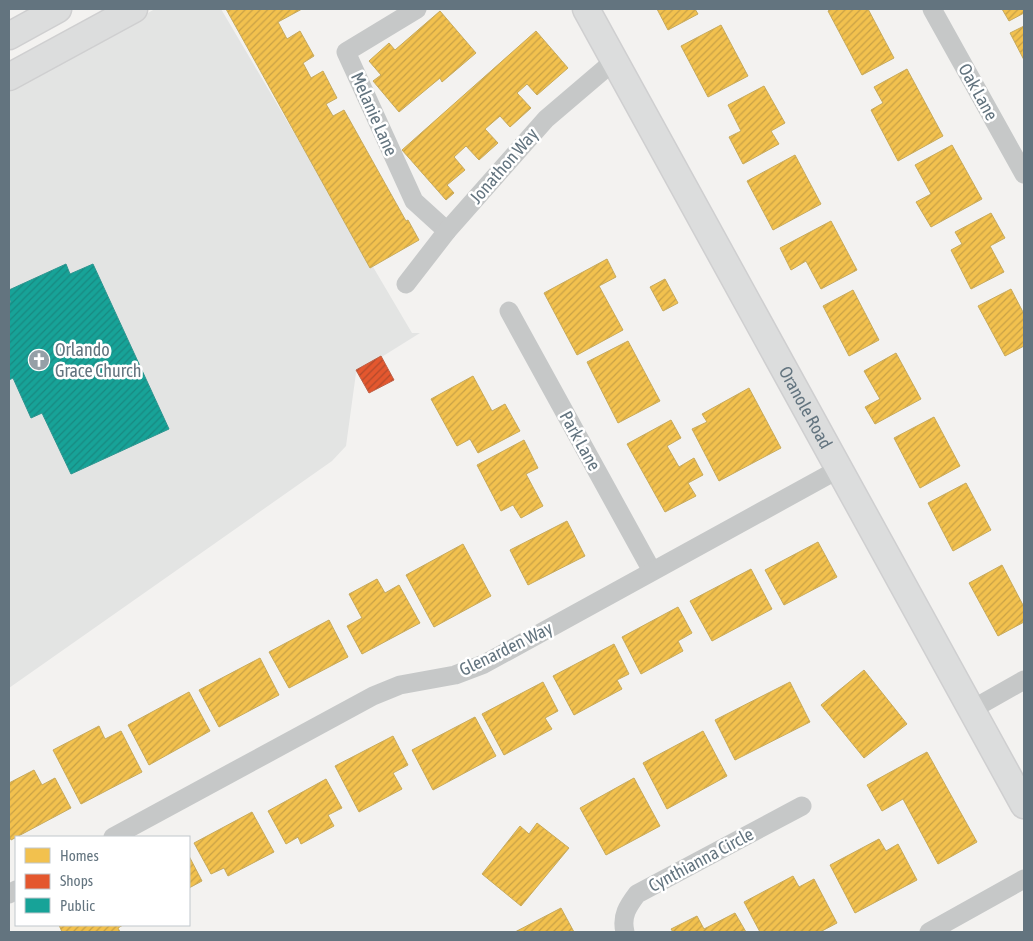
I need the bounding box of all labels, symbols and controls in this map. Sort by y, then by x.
street label: Oak Lane [954,60,1003,124]
street label: Melanie Lane [347,69,402,159]
street label: Jonathon Way [465,124,542,208]
place label: Orlando Grace Church [55,339,141,381]
church icon: Orlando Grace Church [27,348,51,372]
street label: Oranole Road [775,363,837,452]
street label: Park Lane [556,407,605,474]
street label: Glenarden Way [456,617,556,680]
street label: Cynthianna Circle [645,823,757,896]
legend [15,836,190,926]
text: Homes [60,847,99,864]
text: Shops [60,872,93,889]
text: Public [60,897,95,914]

